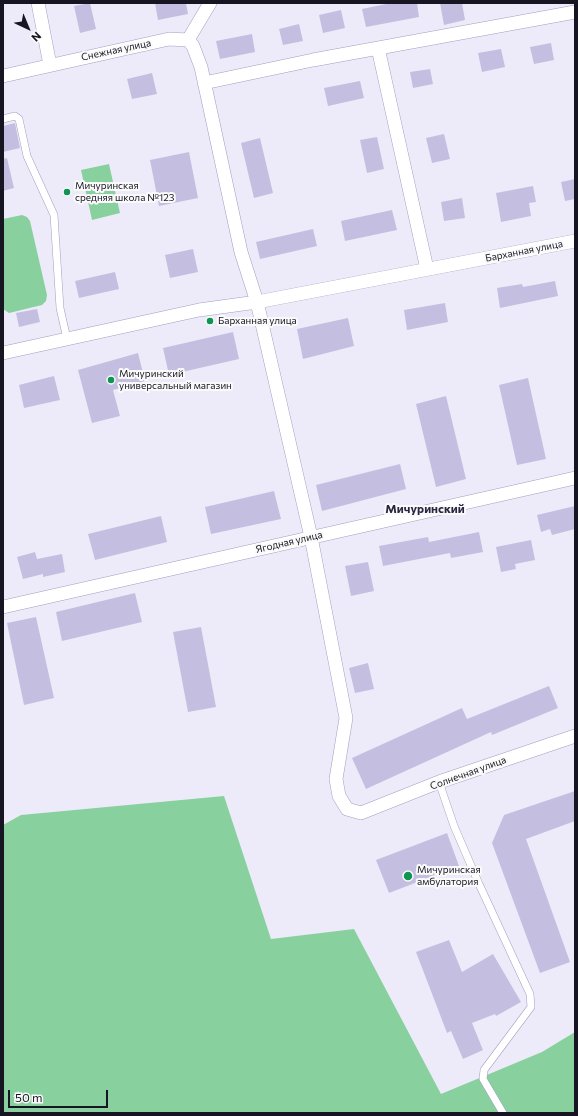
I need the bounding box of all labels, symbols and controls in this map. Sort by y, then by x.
north arrow [8,8,48,48]
text: N [29,29,44,45]
street label: Снежная улица [80,37,152,63]
place label: Мичуринская средняя школа №123 [75,180,174,204]
marker: Мичуринская средняя школа №123 [62,187,72,197]
street label: Барханная улица [484,238,564,264]
place label: Барханная улица [218,315,297,327]
marker: Барханная улица [205,316,215,326]
place label: Мичуринский универсальный магазин [119,368,232,392]
marker: Мичуринский универсальный магазин [106,375,116,385]
district label: Мичуринский [385,502,465,516]
street label: Ягодная улица [254,528,324,556]
street label: Солнечная улица [428,754,508,792]
place label: Мичуринская амбулатория [417,864,481,888]
marker: Мичуринская амбулатория [402,870,414,882]
scale bar [10,1082,110,1108]
text: 50 m [15,1090,43,1104]

